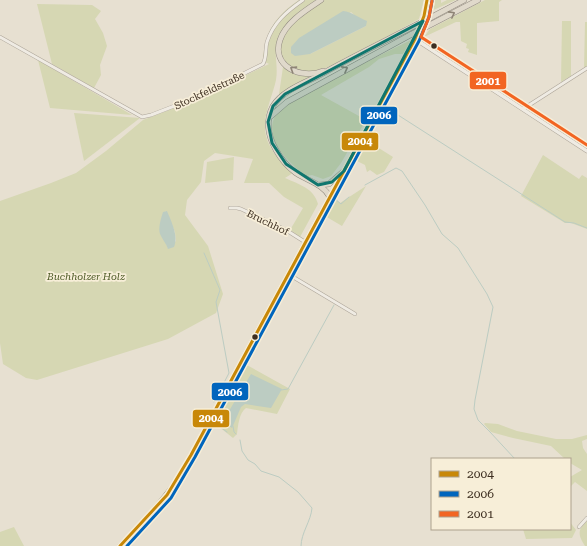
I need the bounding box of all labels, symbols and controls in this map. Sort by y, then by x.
one-way arrow [448,11,455,19]
unlabelled marker [429,41,439,51]
one-way arrow [290,67,297,74]
one-way arrow [341,67,349,74]
street label: Stockfeldstraße [172,69,247,112]
line badge: 2001 [469,71,507,90]
text: 2001 [476,75,500,88]
line badge: 2006 [360,106,398,125]
text: 2006 [367,109,391,122]
line badge: 2004 [341,132,379,151]
text: 2004 [348,135,373,148]
street label: Bruchhof [245,208,292,238]
park label: Buchholzer Holz [46,271,125,282]
unlabelled marker [250,332,260,342]
line badge: 2006 [211,382,249,401]
text: 2006 [218,386,242,399]
line badge: 2004 [192,409,230,428]
text: 2004 [199,412,224,425]
legend [431,458,571,530]
text: 2004 [467,467,494,481]
text: 2006 [467,487,494,501]
text: 2001 [467,507,494,521]

